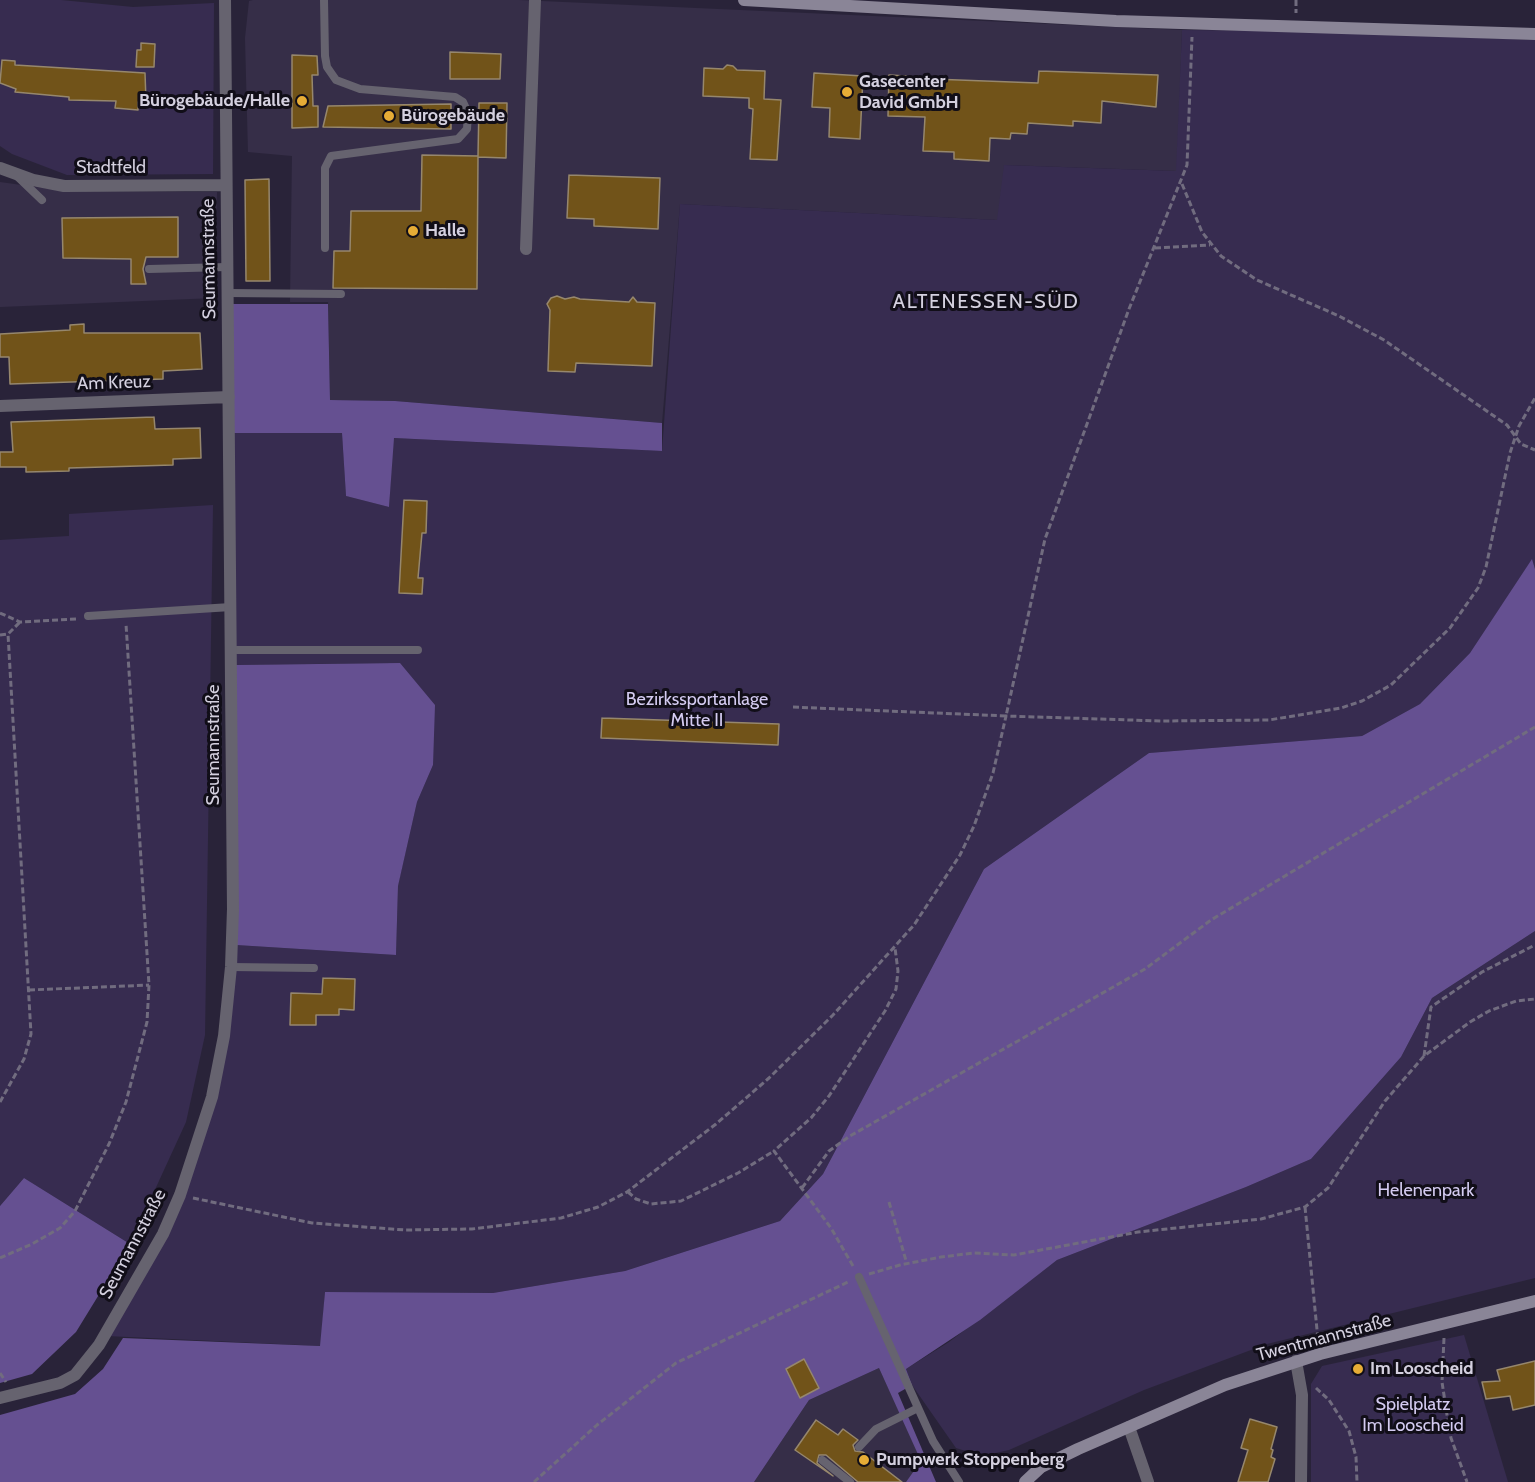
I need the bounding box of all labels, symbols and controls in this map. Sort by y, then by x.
place label: Gasecenter David GmbH [859,71,959,113]
marker: Gasecenter David GmbH [840,85,854,99]
place label: Bürogebäude/Halle [139,90,290,112]
marker: Bürogebäude/Halle [295,94,309,108]
place label: Bürogebäude [401,105,505,127]
marker: Bürogebäude [382,109,396,123]
street label: Stadtfeld [76,157,146,179]
street label: Seumannstraße [197,198,221,320]
place label: Halle [425,220,466,242]
marker: Halle [406,224,420,238]
district label: ALTENESSEN-SÜD [893,290,1079,314]
street label: Am Kreuz [77,371,151,395]
street label: Seumannstraße [203,685,225,805]
park label: Bezirkssportanlage Mitte II [626,689,768,732]
park label: Helenenpark [1378,1180,1474,1202]
street label: Seumannstraße [95,1186,171,1302]
street label: Twentmannstraße [1254,1310,1394,1366]
place label: Im Looscheid [1370,1358,1474,1380]
marker: Im Looscheid [1351,1362,1365,1376]
park label: Spielplatz Im Looscheid [1362,1394,1464,1436]
place label: Pumpwerk Stoppenberg [876,1449,1064,1471]
marker: Pumpwerk Stoppenberg [857,1453,871,1467]

